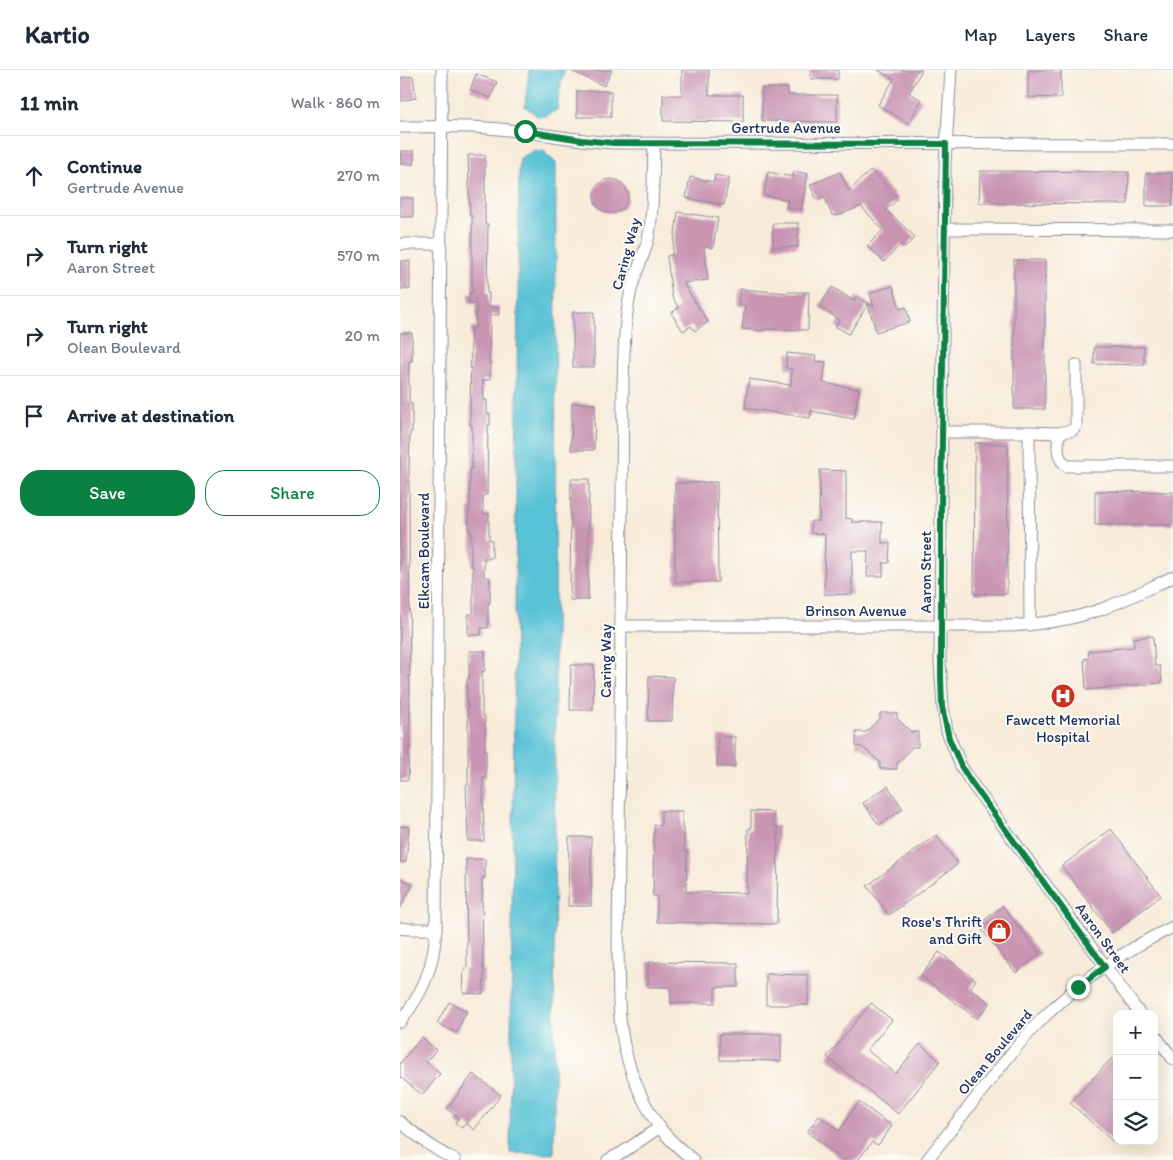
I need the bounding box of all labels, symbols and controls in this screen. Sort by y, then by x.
text: Kartio [25,20,90,49]
text: Map [964,24,997,46]
text: Layers [1025,24,1075,46]
text: Share [1103,24,1148,46]
text: 11 min [20,90,78,115]
text: Walk · 860 m [291,93,380,112]
street label: Gertrude Avenue [731,119,841,137]
route start [514,120,537,143]
text: Continue [67,155,142,178]
icon: ahead [20,162,48,190]
text: 270 m [337,166,380,185]
text: Gertrude Avenue [67,178,184,197]
street label: Caring Way [608,216,644,292]
text: Turn right [67,235,148,258]
icon: right [20,242,48,270]
text: 570 m [337,246,380,265]
text: Aaron Street [67,258,155,277]
text: Turn right [67,315,148,338]
icon: right [20,322,48,350]
text: 20 m [345,326,380,345]
text: Olean Boulevard [67,338,181,357]
icon: arrive [20,402,48,430]
text: Arrive at destination [67,404,234,427]
button: Save [20,470,195,516]
button: Share [205,470,380,516]
street label: Elkcam Boulevard [415,493,433,609]
street label: Aaron Street [917,530,935,613]
street label: Brinson Avenue [805,602,907,620]
street label: Caring Way [597,624,615,698]
hospital icon: Fawcett Memorial Hospital [1050,683,1076,709]
place label: Fawcett Memorial Hospital [1006,711,1121,746]
street label: Aaron Street [1072,899,1135,977]
place label: Rose's Thrift and Gift [901,913,982,948]
shop icon: Rose's Thrift and Gift [986,918,1012,944]
route end [1067,976,1090,999]
street label: Olean Boulevard [954,1005,1036,1099]
map controls [1113,1010,1158,1145]
button: + [1113,1010,1158,1055]
button: − [1113,1055,1158,1100]
button: layers [1113,1100,1158,1145]

